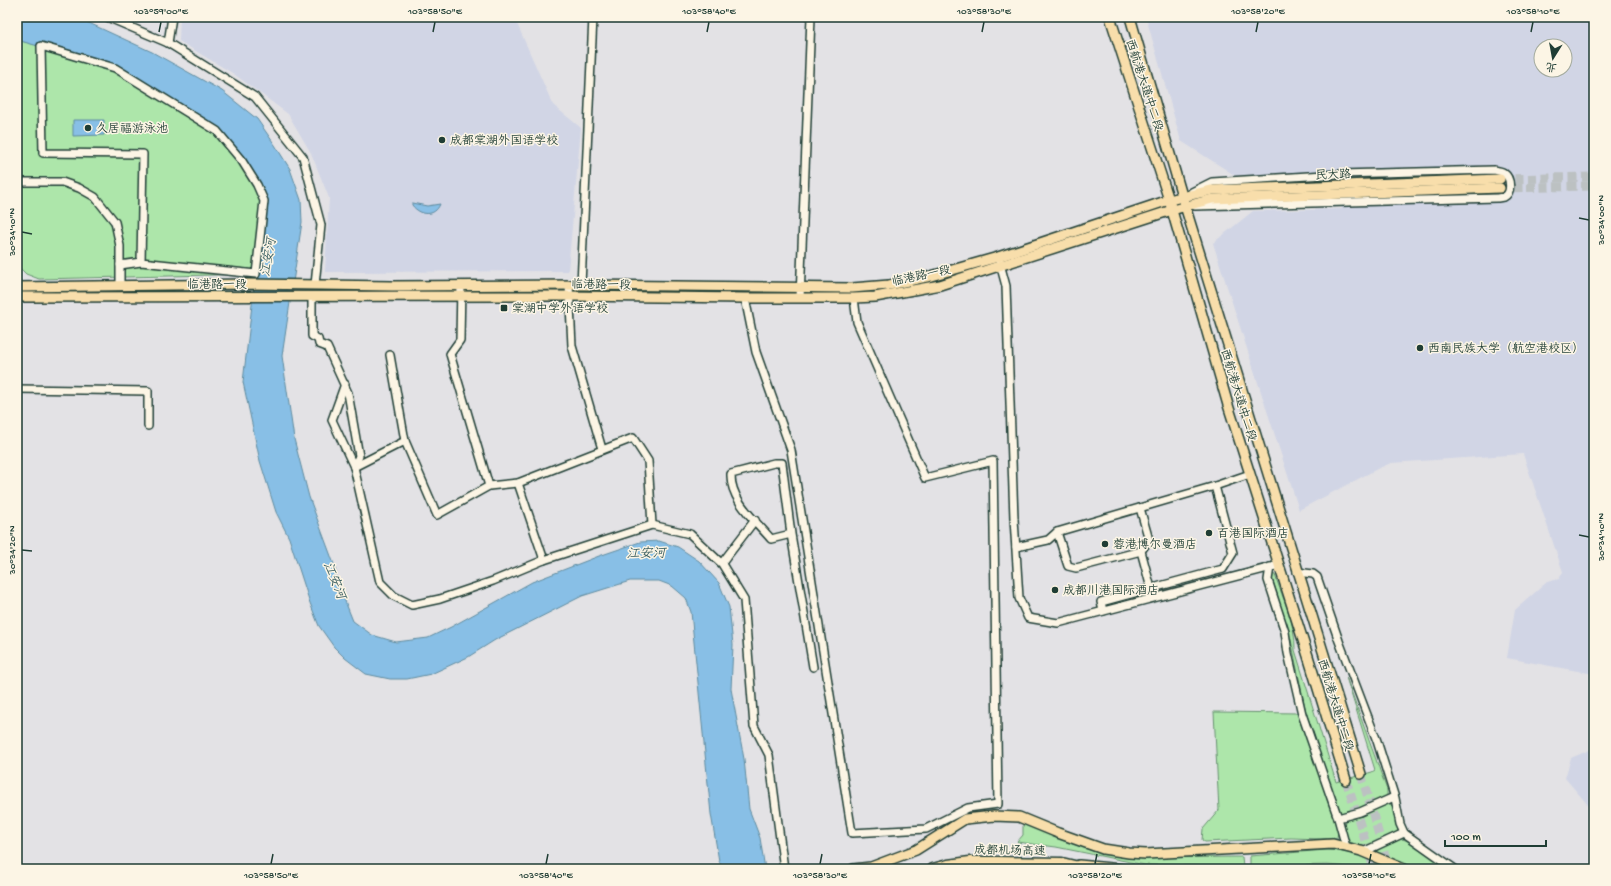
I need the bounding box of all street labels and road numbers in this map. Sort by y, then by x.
street label: 西航港大道中二段 [1122,37,1166,133]
street label: 民大路 [1315,167,1351,184]
street label: 临港路一段 [890,263,952,290]
street label: 临港路一段 [571,277,631,294]
street label: 临港路一段 [187,278,247,293]
street label: 西航港大道中二段 [1216,347,1259,444]
street label: 西航港大道中二段 [1313,657,1356,754]
street label: 成都机场高速 [974,842,1046,860]

